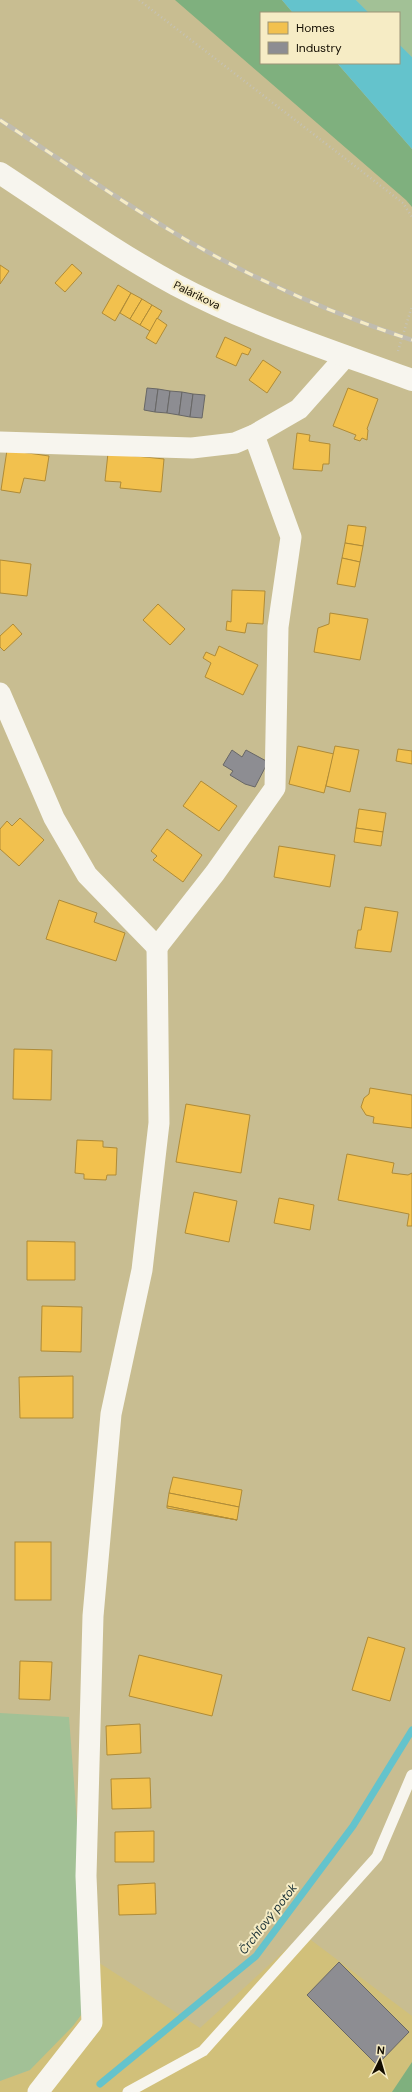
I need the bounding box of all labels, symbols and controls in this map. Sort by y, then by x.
legend [260,12,400,64]
text: Homes [296,20,335,36]
text: Industry [296,40,342,56]
street label: Palárikova [171,278,223,312]
water label: Črchľový potok [235,1880,301,1958]
north arrow [360,2040,400,2080]
text: N [376,2043,385,2057]

